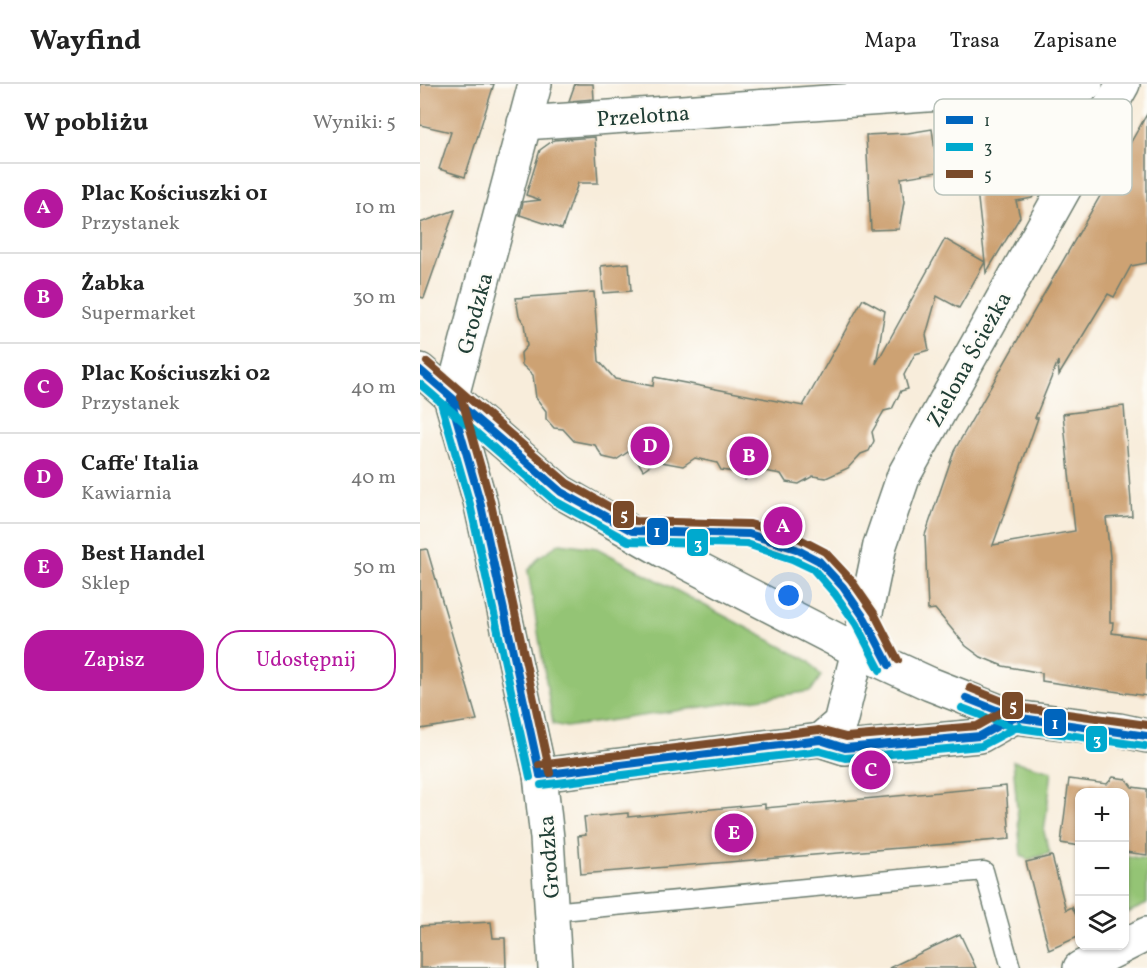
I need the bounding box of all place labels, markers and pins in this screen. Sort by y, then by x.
pin: D [630,424,670,469]
pin: B [730,434,768,478]
pin: A [764,504,802,548]
pin: C [852,748,890,792]
pin: E [714,810,754,855]

